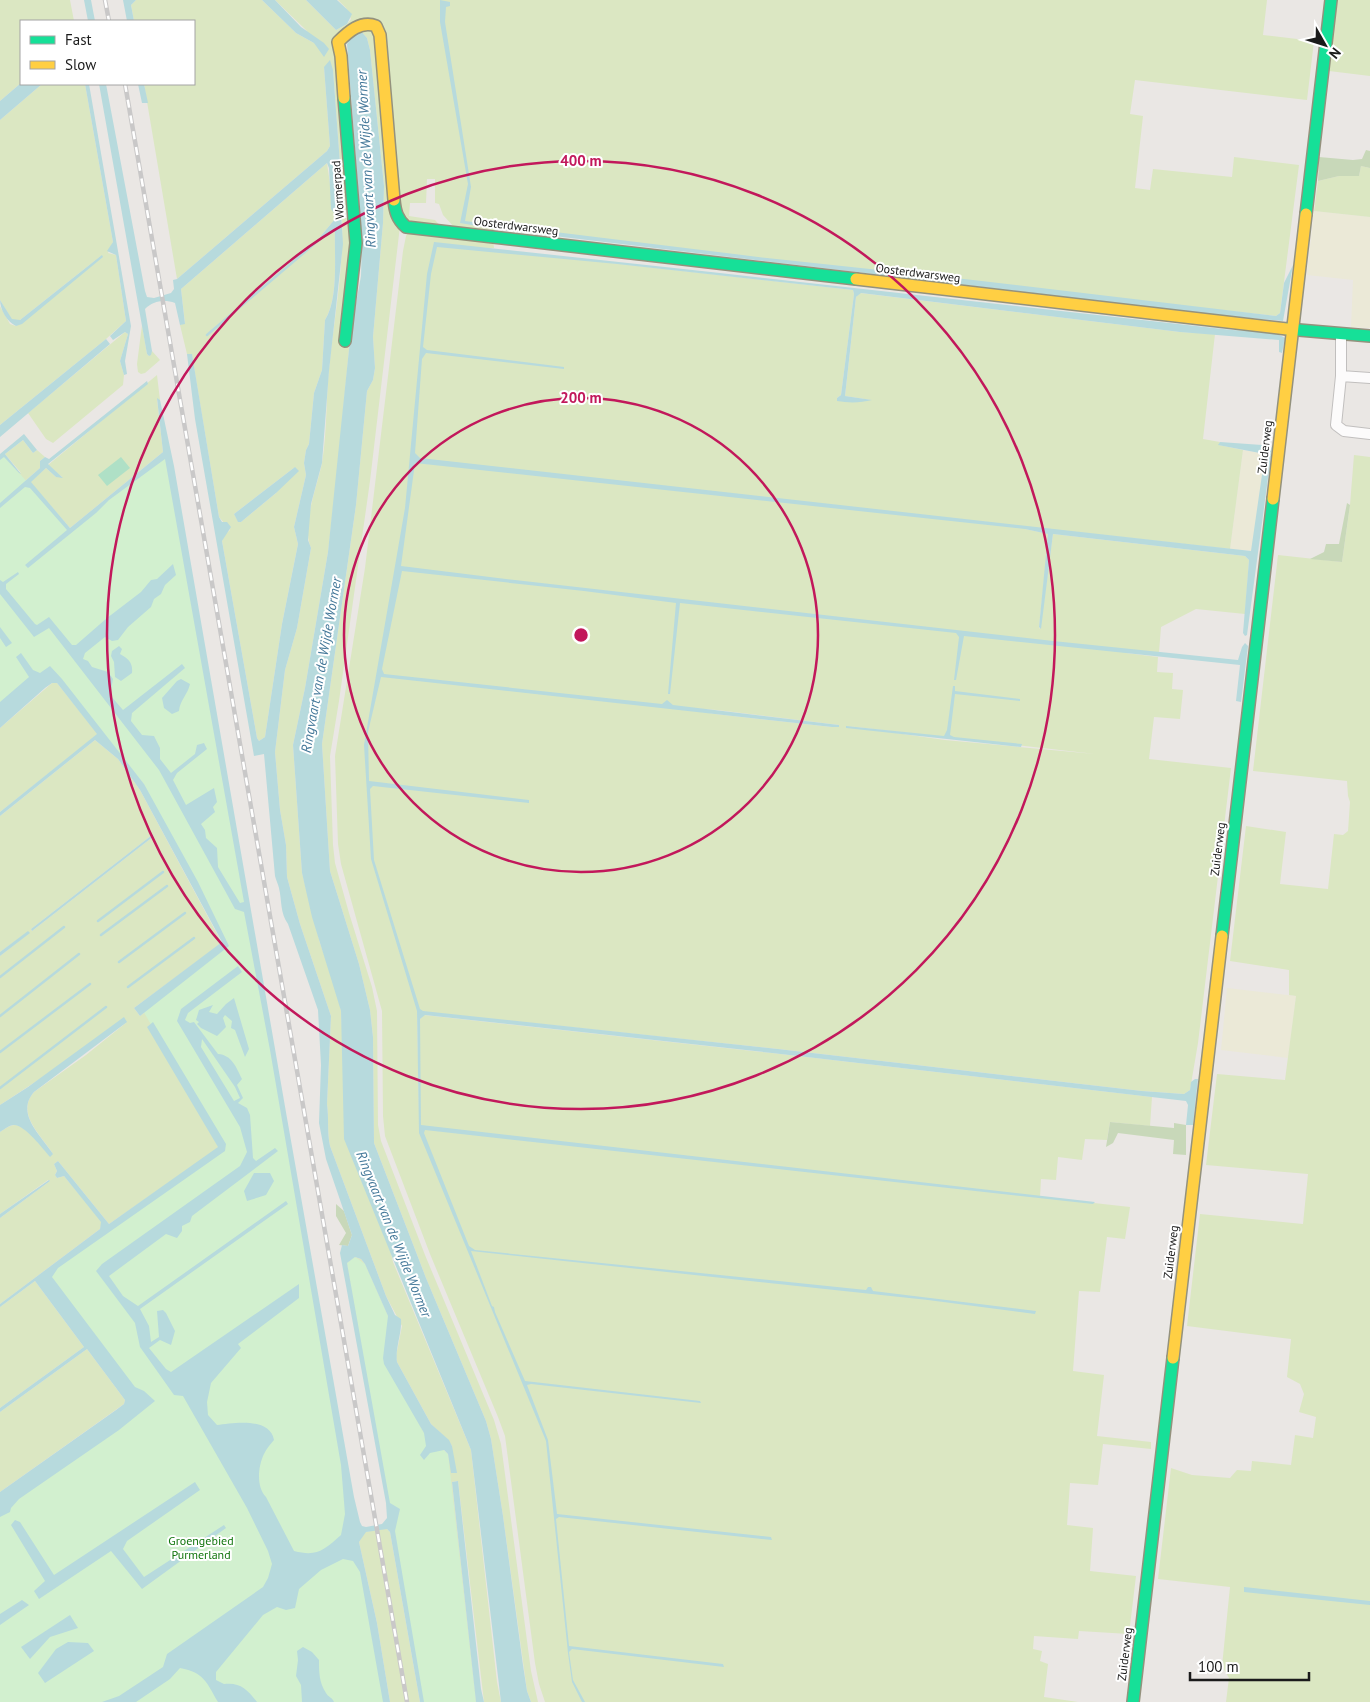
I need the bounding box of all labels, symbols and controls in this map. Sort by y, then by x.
legend [20,20,195,85]
north arrow [1300,20,1350,70]
text: Fast [65,30,92,49]
text: N [1325,44,1345,62]
text: Slow [65,55,96,74]
water label: Ringvaart van de Wijde Wormer [352,68,380,248]
text: 400 m [560,151,602,170]
street label: Wormerpad [328,160,347,220]
street label: Oosterdwarsweg [473,213,559,238]
street label: Oosterdwarsweg [875,260,961,285]
text: 200 m [560,388,602,407]
street label: Zuiderweg [1254,419,1275,475]
water label: Ringvaart van de Wijde Wormer [297,574,346,754]
centre of rings [572,626,590,644]
street label: Zuiderweg [1207,821,1228,877]
water label: Ringvaart van de Wijde Wormer [352,1148,436,1321]
street label: Zuiderweg [1160,1224,1181,1280]
park label: Groengebied Purmerland [168,1533,234,1562]
street label: Zuiderweg [1114,1626,1135,1682]
scale bar [1190,1650,1309,1682]
text: 100 m [1198,1657,1239,1676]

